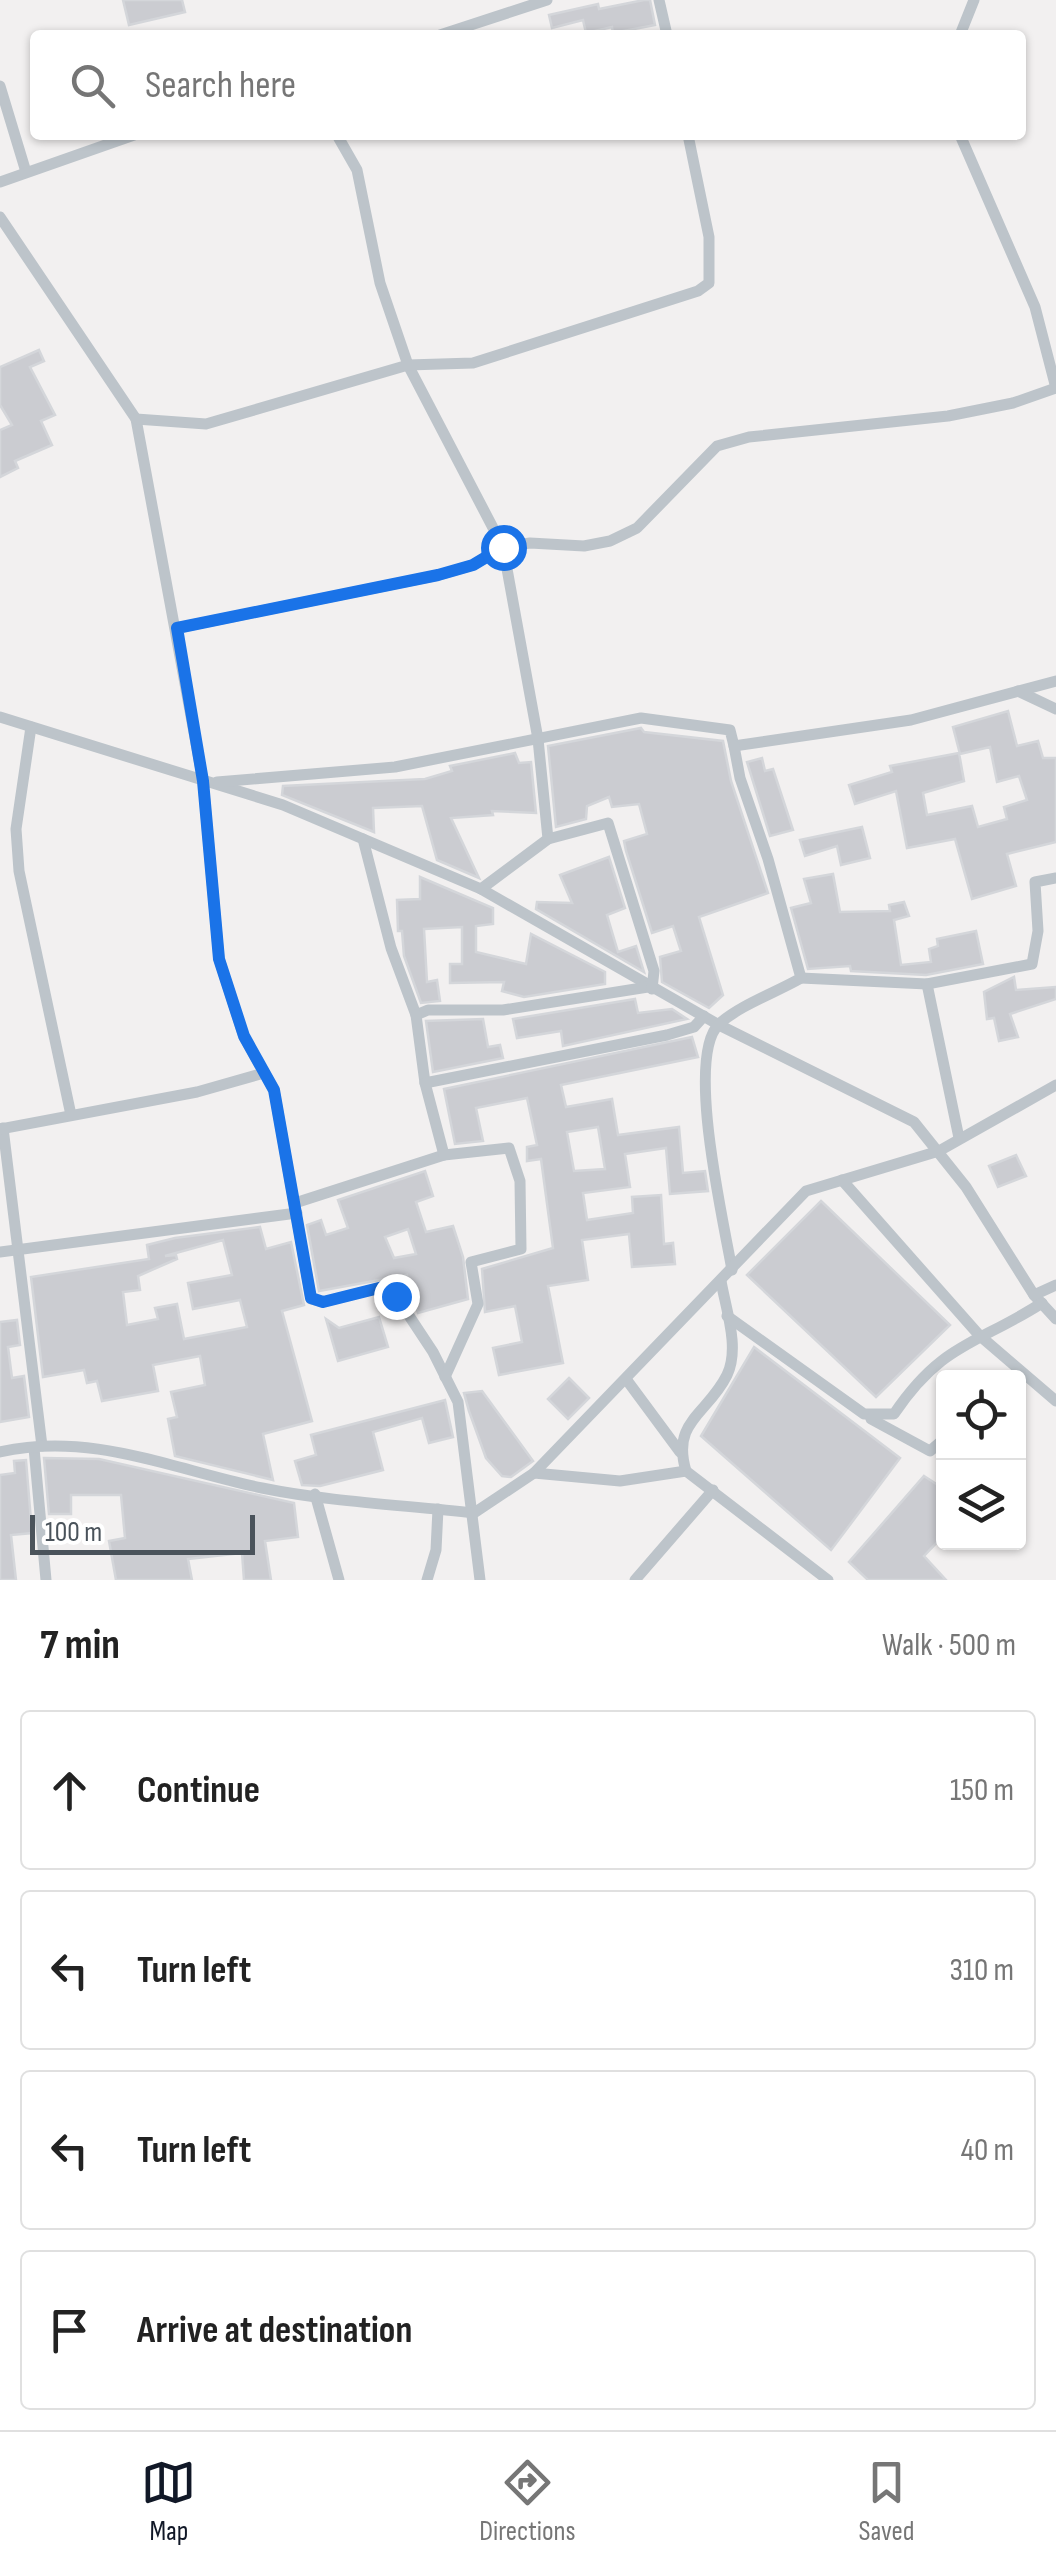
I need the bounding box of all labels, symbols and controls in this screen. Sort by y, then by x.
search box [30,30,1026,140]
icon: search [65,58,120,113]
text: Search here [145,63,296,108]
route start [481,525,527,571]
route end [374,1274,420,1320]
map controls [936,1370,1026,1550]
button: locate [936,1370,1026,1460]
button: layers [936,1460,1026,1550]
scale bar [30,1510,255,1554]
text: 100 m [45,1516,102,1549]
text: 7 min [40,1620,120,1671]
text: Walk · 500 m [882,1626,1016,1665]
icon: ahead [42,1763,97,1818]
text: Continue [137,1768,260,1813]
text: 150 m [950,1771,1014,1810]
icon: left [42,1943,97,1998]
text: Turn left [137,1948,251,1993]
text: 310 m [949,1951,1014,1990]
icon: left [42,2123,97,2178]
text: Turn left [137,2128,251,2173]
text: 40 m [961,2131,1014,2170]
icon: arrive [42,2303,97,2358]
text: Arrive at destination [137,2308,412,2353]
tab: Map [141,2455,196,2548]
tab: Directions [479,2455,576,2548]
tab: Saved [858,2455,915,2548]

